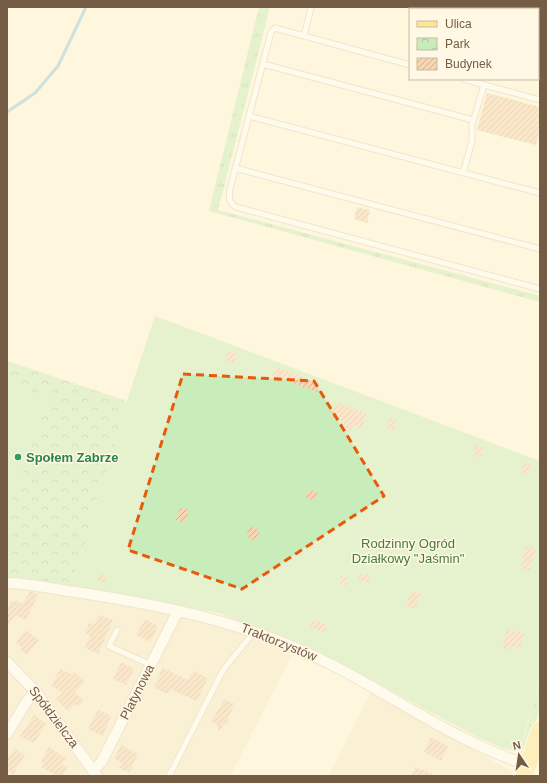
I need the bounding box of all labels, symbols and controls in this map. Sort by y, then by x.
legend [409,8,539,80]
text: Ulica [445,17,472,31]
text: Park [445,37,471,51]
text: Budynek [445,57,493,71]
place label: Społem Zabrze [26,450,118,465]
marker: Społem Zabrze [13,452,23,462]
park label: Rodzinny Ogród Działkowy "Jaśmin" [352,536,465,566]
street label: Traktorzystów [239,620,320,664]
street label: Platynowa [117,661,158,722]
street label: Spółdzielcza [26,683,82,751]
north arrow [499,735,539,775]
text: N [512,739,522,752]

